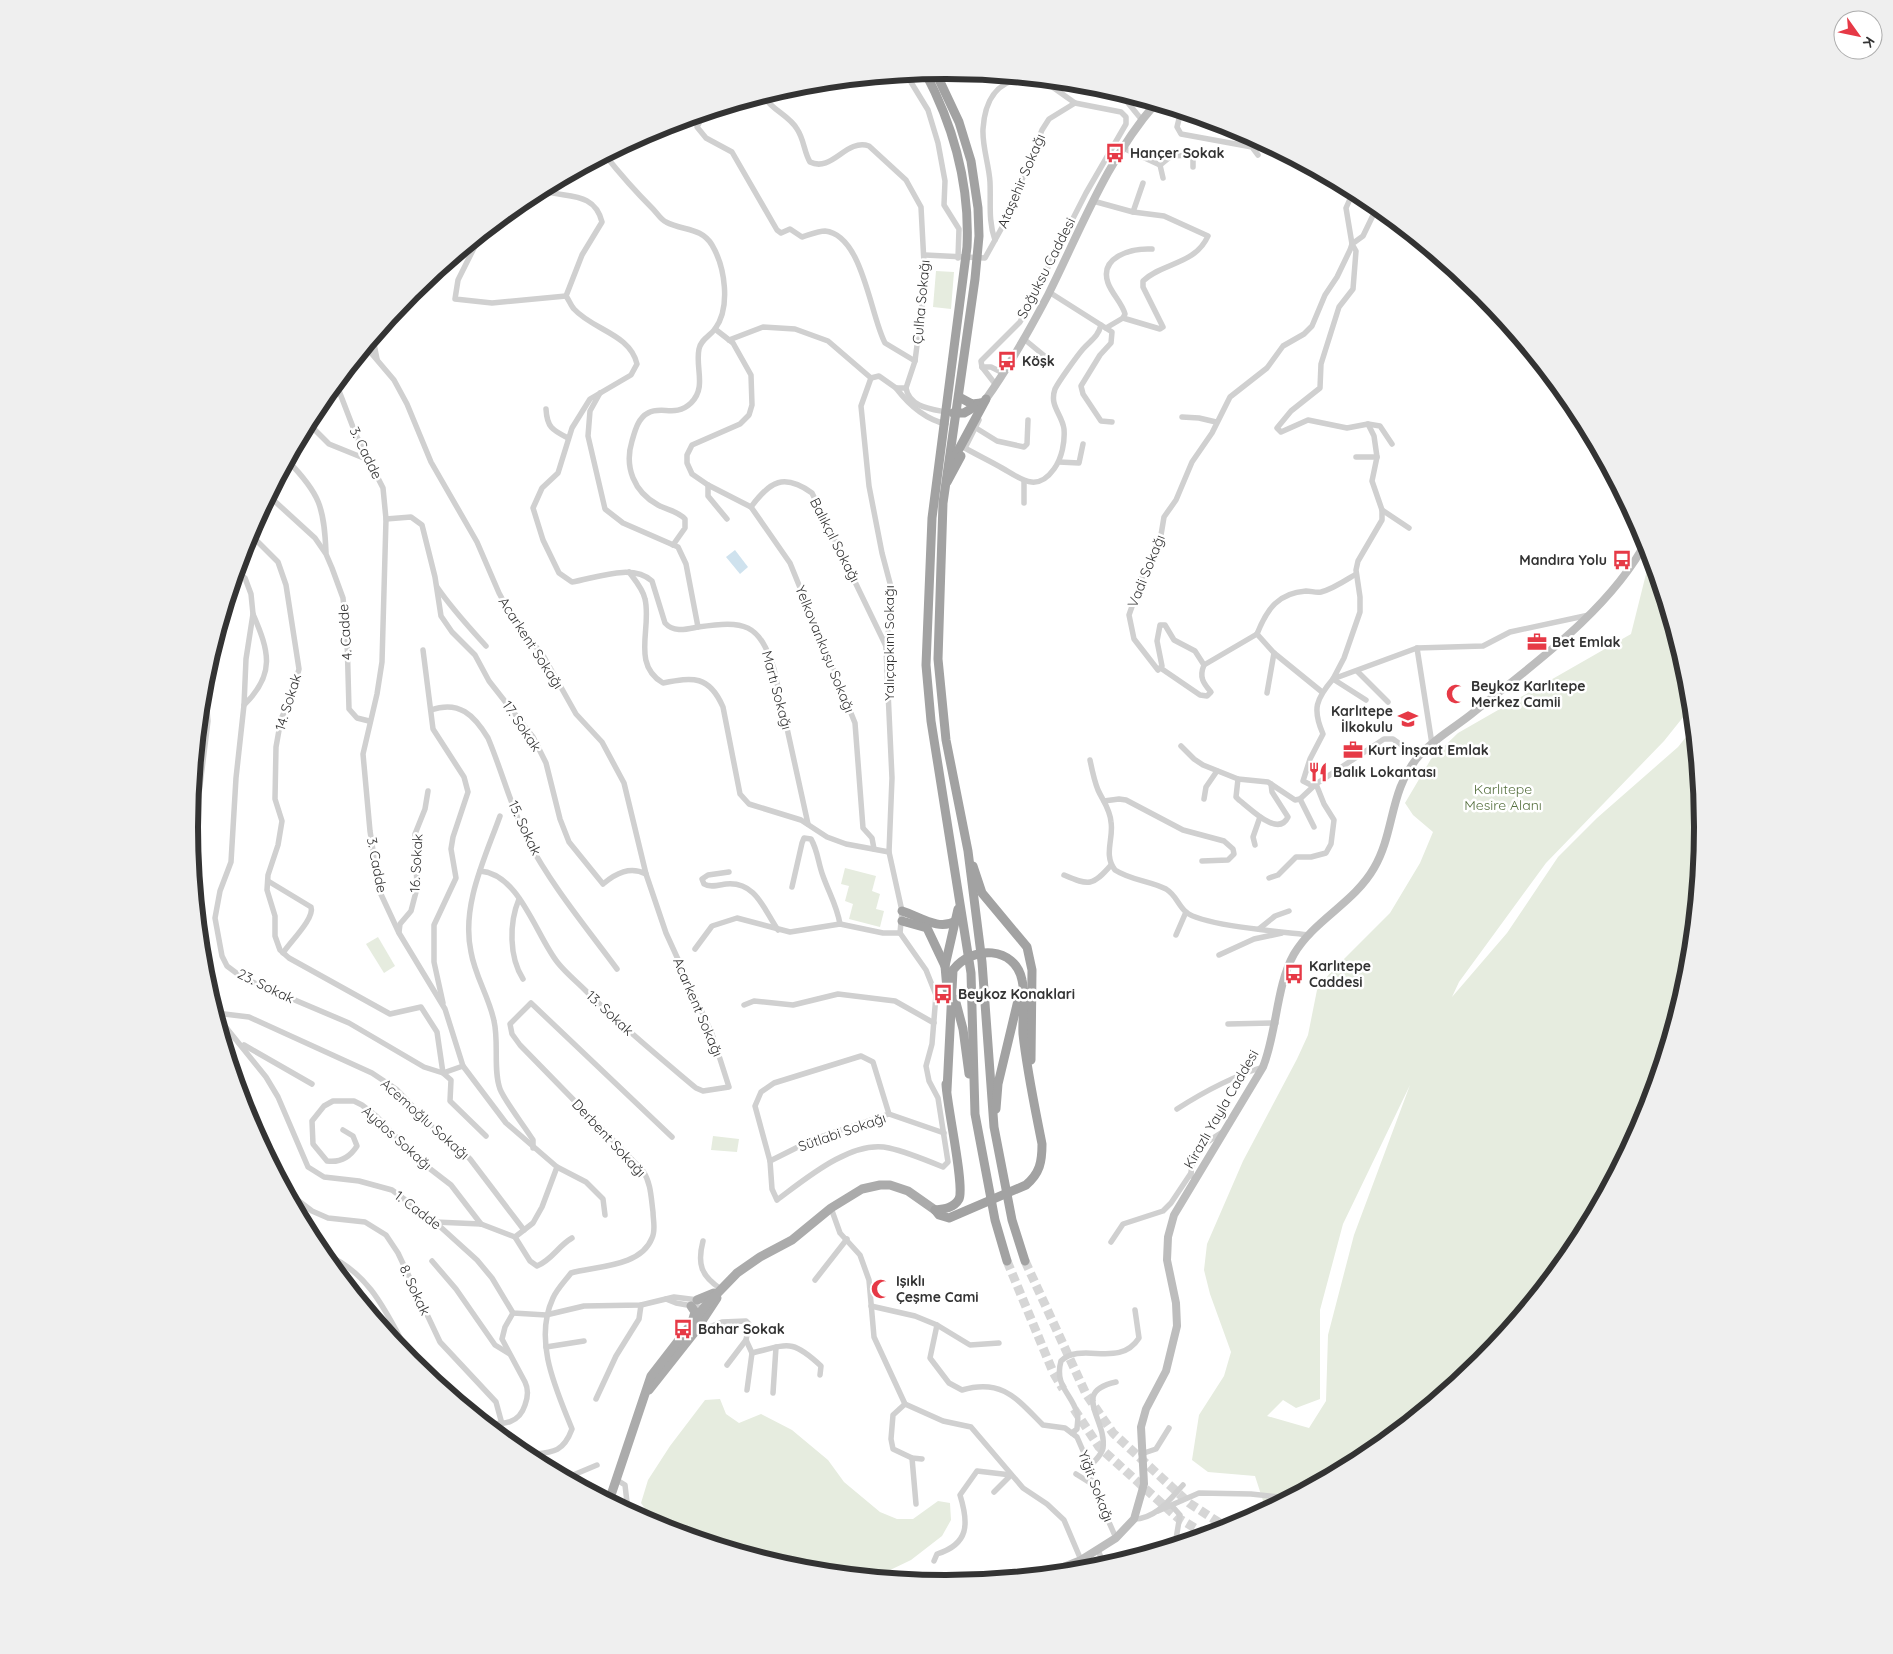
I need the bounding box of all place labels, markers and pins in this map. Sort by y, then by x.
bus stop icon: Hançer Sokak [1104,142,1126,164]
place label: Hançer Sokak [1130,144,1225,162]
bus stop icon: Köşk [996,350,1018,372]
place label: Köşk [1022,352,1055,370]
bus stop icon: Mandıra Yolu [1611,549,1633,571]
place label: Mandıra Yolu [1519,551,1607,569]
office icon: Bet Emlak [1526,631,1548,653]
place label: Bet Emlak [1552,633,1621,651]
place label: Beykoz Karlıtepe Merkez Camii [1471,677,1586,711]
mosque icon: Beykoz Karlıtepe Merkez Camii [1445,683,1467,705]
place label: Karlıtepe İlkokulu [1331,702,1393,736]
school or university icon: Karlıtepe İlkokulu [1397,708,1419,730]
office icon: Kurt İnşaat Emlak [1342,739,1364,761]
place label: Kurt İnşaat Emlak [1368,741,1489,759]
restaurant icon: Balık Lokantası [1307,761,1329,783]
place label: Balık Lokantası [1333,763,1436,781]
place label: Karlıtepe Caddesi [1309,957,1371,991]
bus stop icon: Karlıtepe Caddesi [1283,963,1305,985]
bus stop icon: Beykoz Konaklari [932,983,954,1005]
place label: Beykoz Konaklari [958,985,1075,1003]
place label: Işıklı Çeşme Cami [896,1272,979,1306]
mosque icon: Işıklı Çeşme Cami [870,1278,892,1300]
bus stop icon: Bahar Sokak [672,1318,694,1340]
place label: Bahar Sokak [698,1320,785,1338]

